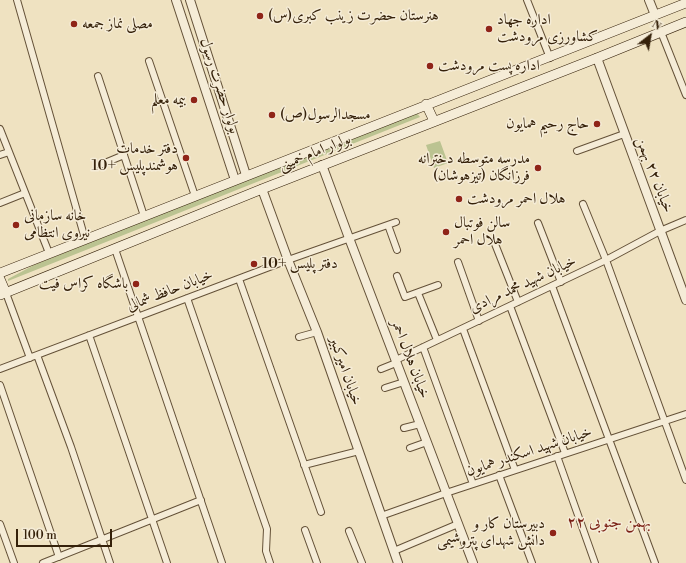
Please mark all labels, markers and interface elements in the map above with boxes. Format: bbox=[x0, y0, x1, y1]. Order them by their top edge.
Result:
place label: هنرستان حضرت زینب کبری(س) bbox=[268, 7, 439, 25]
marker: هنرستان حضرت زینب کبری(س) bbox=[255, 11, 265, 21]
place label: اداره جهاد کشاورزی مرودشت bbox=[497, 11, 598, 46]
place label: مصلی نماز جمعه bbox=[82, 15, 153, 33]
north arrow bbox=[630, 16, 670, 56]
text: N bbox=[649, 17, 664, 34]
marker: مصلی نماز جمعه bbox=[69, 19, 79, 29]
marker: اداره جهاد کشاورزی مرودشت bbox=[484, 24, 494, 34]
street label: بولوار حضرت رسول bbox=[195, 36, 243, 136]
place label: اداره پست مرودشت bbox=[438, 57, 540, 75]
marker: اداره پست مرودشت bbox=[425, 61, 435, 71]
place label: بیمه معلم bbox=[151, 91, 186, 109]
marker: بیمه معلم bbox=[189, 95, 199, 105]
place label: مسجدالرسول(ص) bbox=[280, 106, 370, 124]
marker: مسجدالرسول(ص) bbox=[267, 110, 277, 120]
place label: حاج رحیم همایون bbox=[506, 115, 589, 133]
marker: حاج رحیم همایون bbox=[592, 119, 602, 129]
street label: بولوار امام خمینی bbox=[276, 130, 354, 176]
street label: خیابان ۲۲ بهمن bbox=[631, 135, 677, 215]
place label: دفتر خدمات هوشمندپلیس +10 bbox=[92, 140, 178, 175]
place label: مدرسه متوسطه دخترانه فرزانگان (تیزهوشان) bbox=[418, 150, 530, 185]
marker: دفتر خدمات هوشمندپلیس +10 bbox=[181, 153, 191, 163]
marker: مدرسه متوسطه دخترانه فرزانگان (تیزهوشان) bbox=[533, 163, 543, 173]
place label: هلال احمر مرودشت bbox=[467, 190, 566, 208]
marker: هلال احمر مرودشت bbox=[454, 194, 464, 204]
place label: خانه سازمانی نیروی انتظامی bbox=[24, 207, 90, 242]
place label: سالن فوتبال هلال احمر bbox=[454, 214, 510, 249]
marker: خانه سازمانی نیروی انتظامی bbox=[11, 220, 21, 230]
marker: سالن فوتبال هلال احمر bbox=[441, 227, 451, 237]
street label: خیابان شهید محمد مرادی bbox=[467, 252, 579, 318]
place label: دفتر پلیس +10 bbox=[262, 255, 338, 273]
marker: دفتر پلیس +10 bbox=[249, 259, 259, 269]
street label: خیابان حافظ شمالی bbox=[124, 266, 216, 316]
place label: باشگاه کراس فیت bbox=[39, 275, 128, 293]
marker: باشگاه کراس فیت bbox=[131, 279, 141, 289]
street label: خیابان هلال احمر bbox=[387, 317, 433, 401]
street label: خیابان امیرکبیر bbox=[325, 334, 365, 408]
street label: خیابان شهید اسکندر همایون bbox=[464, 423, 594, 481]
district label: ۲۲ بهمن جنوبی bbox=[567, 513, 651, 533]
place label: دبیرستان کار و دانش شهدای پتروشیمی bbox=[437, 515, 545, 550]
scale bar bbox=[18, 521, 114, 547]
text: 100 m bbox=[23, 528, 57, 543]
marker: دبیرستان کار و دانش شهدای پتروشیمی bbox=[548, 528, 558, 538]

